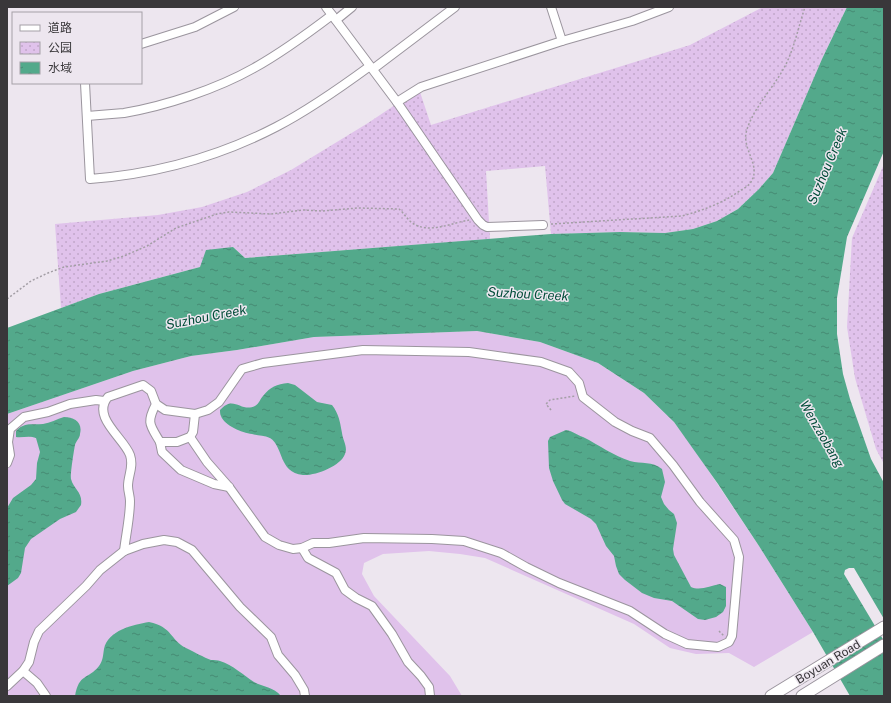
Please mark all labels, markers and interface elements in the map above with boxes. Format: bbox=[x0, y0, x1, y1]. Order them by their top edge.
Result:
legend bbox=[12, 12, 142, 84]
text: 道路 bbox=[48, 21, 72, 35]
text: 公园 bbox=[48, 41, 72, 55]
text: 水域 bbox=[48, 61, 72, 75]
water label: Suzhou Creek bbox=[804, 126, 850, 206]
water label: Suzhou Creek bbox=[487, 284, 569, 304]
water label: Suzhou Creek bbox=[165, 302, 247, 332]
water label: Wenzaobang bbox=[797, 398, 847, 470]
street label: Boyuan Road bbox=[793, 637, 863, 687]

